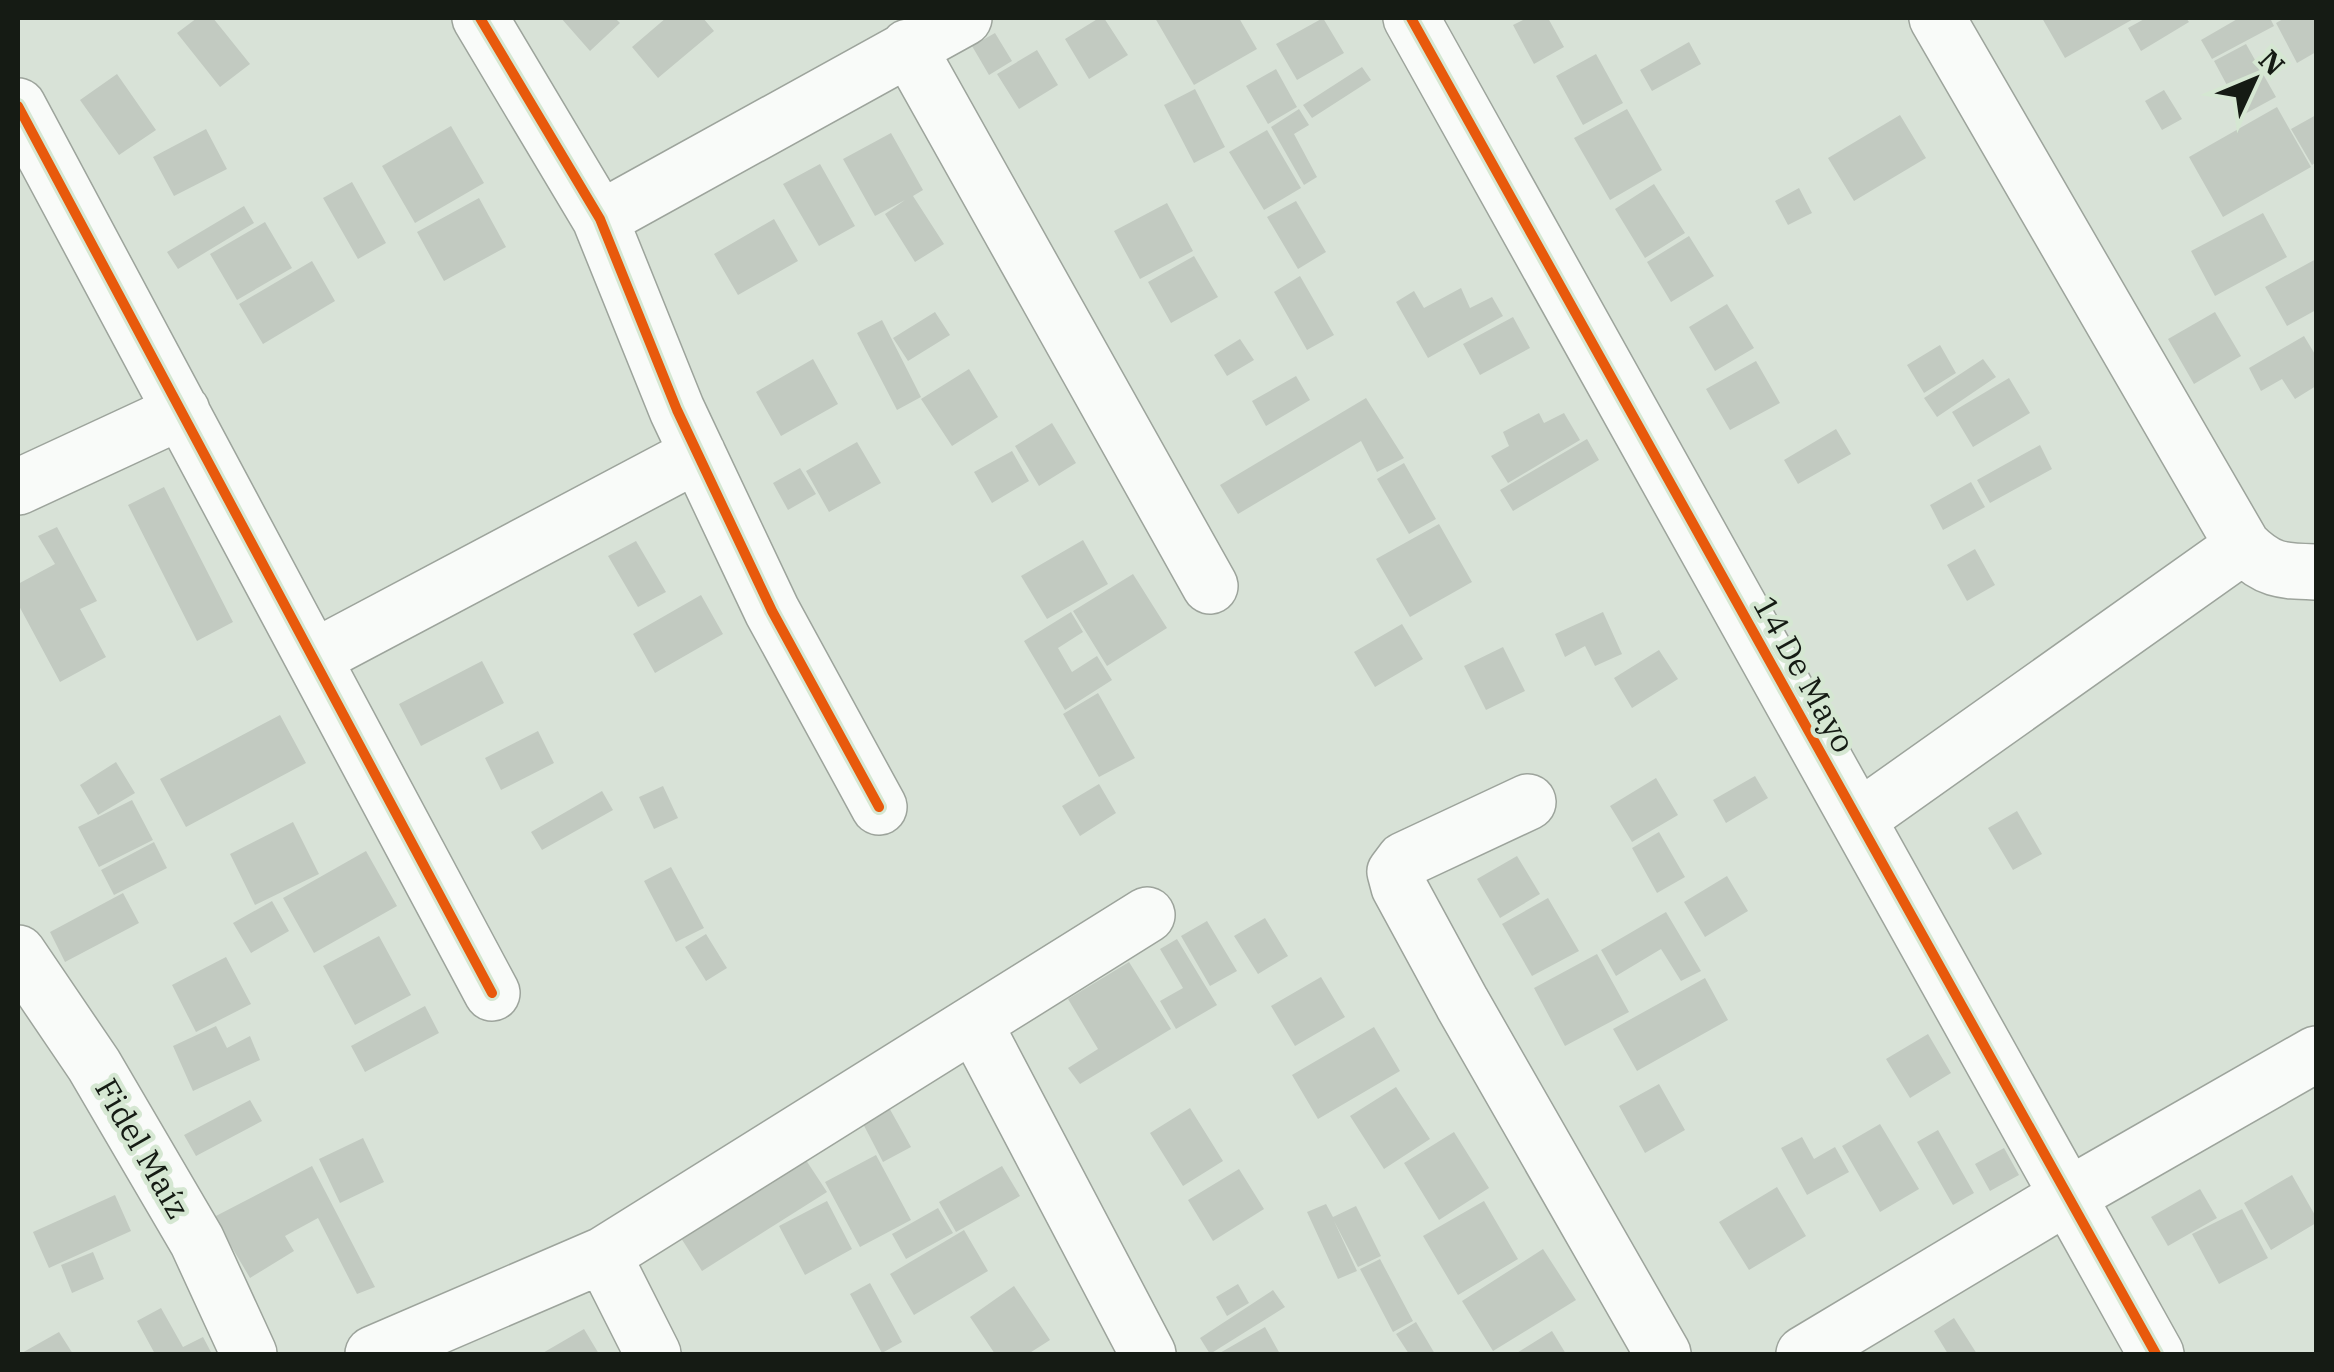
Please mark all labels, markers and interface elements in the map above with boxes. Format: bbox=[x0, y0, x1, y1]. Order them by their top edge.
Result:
north arrow bbox=[2204, 30, 2304, 130]
text: N bbox=[2251, 41, 2293, 83]
street label: 14 De Mayo bbox=[1745, 588, 1865, 760]
street label: Fidel Maíz bbox=[86, 1071, 200, 1225]

